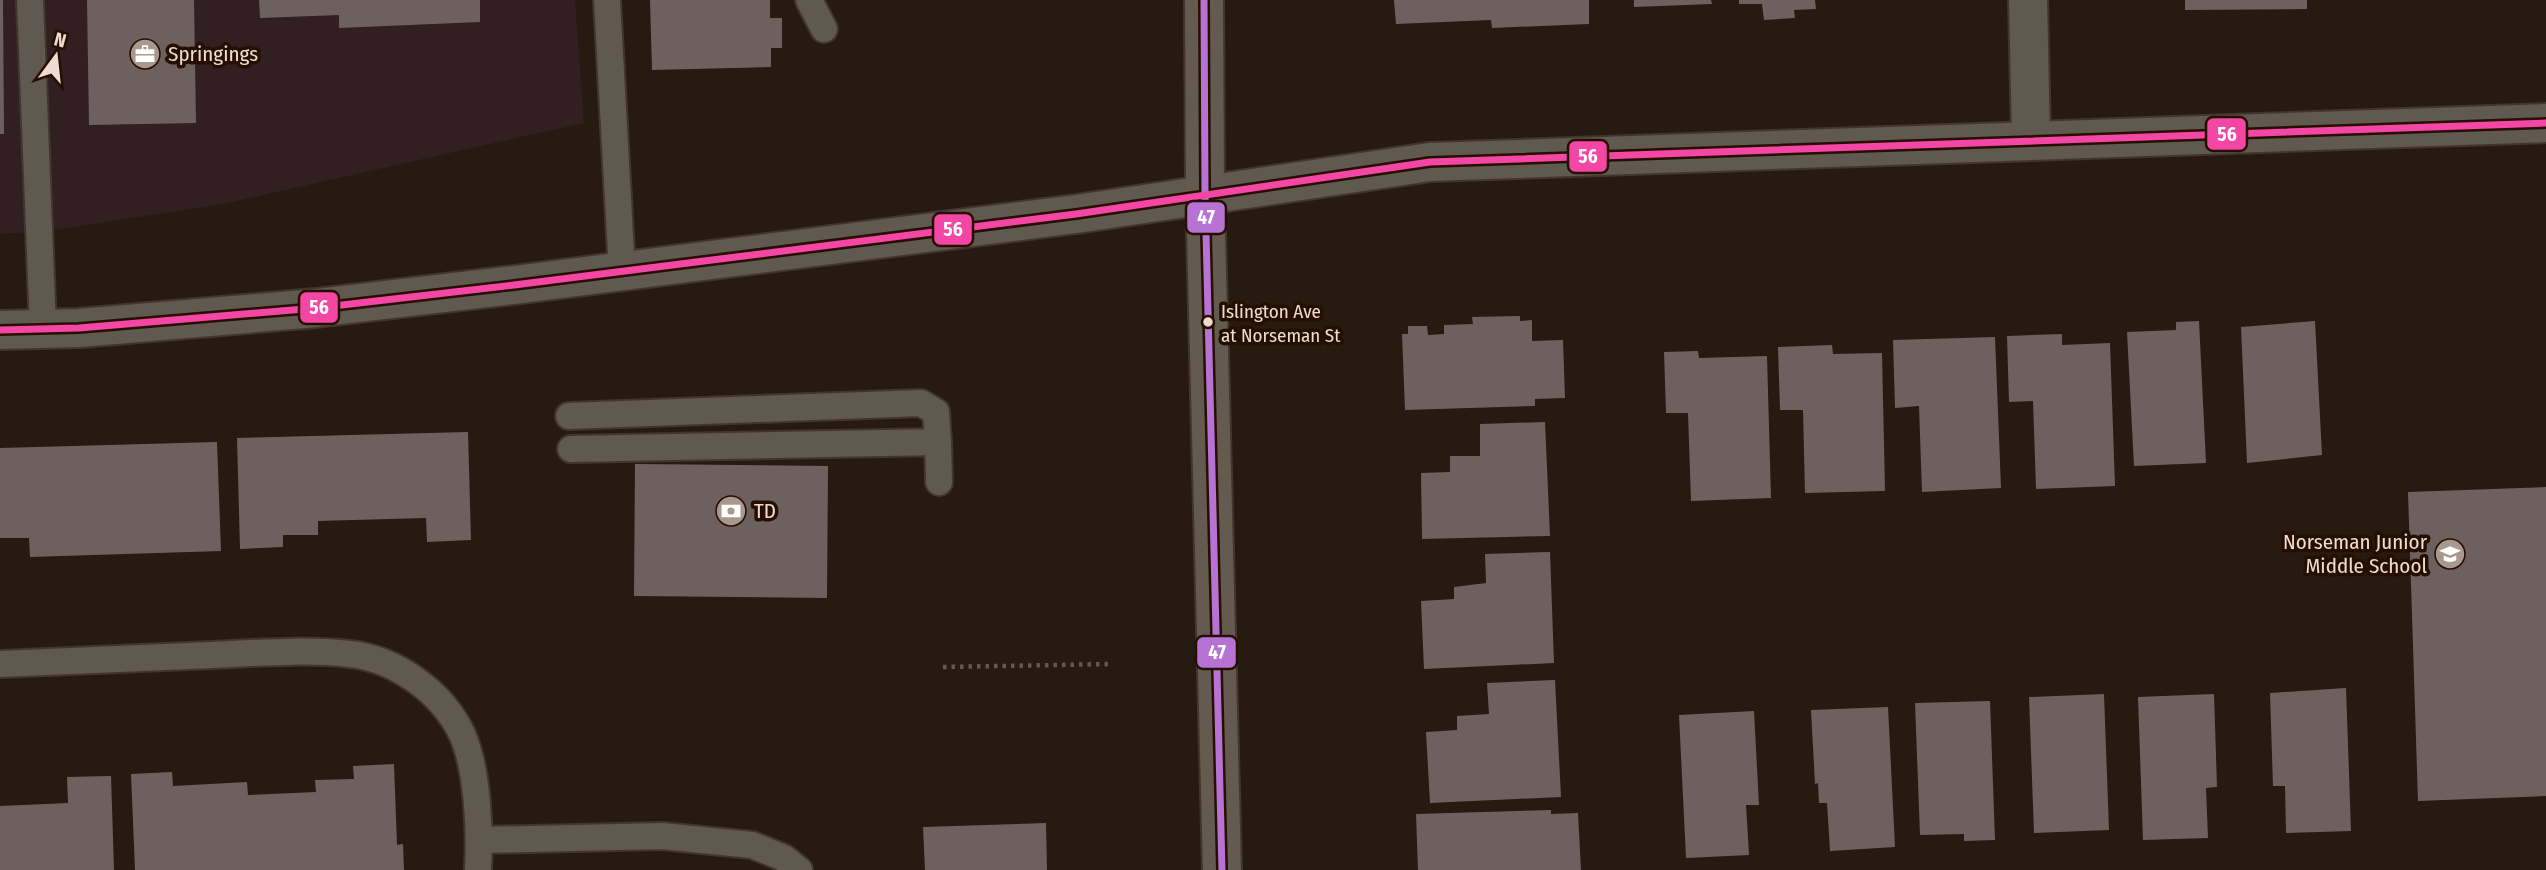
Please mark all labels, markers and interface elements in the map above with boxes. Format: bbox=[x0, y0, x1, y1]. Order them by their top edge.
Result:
north arrow bbox=[21, 21, 91, 91]
text: N bbox=[52, 27, 69, 53]
office icon: Springings bbox=[128, 37, 162, 71]
place label: Springings bbox=[168, 41, 258, 67]
line badge: 56 bbox=[2206, 117, 2247, 151]
text: 56 bbox=[2217, 123, 2237, 146]
line badge: 56 bbox=[1568, 140, 1608, 173]
text: 56 bbox=[1578, 145, 1598, 168]
line badge: 47 bbox=[1186, 201, 1226, 234]
text: 47 bbox=[1197, 206, 1215, 229]
line badge: 56 bbox=[933, 213, 973, 246]
text: 56 bbox=[943, 218, 963, 241]
line badge: 56 bbox=[299, 291, 339, 324]
text: 56 bbox=[309, 296, 329, 319]
place label: Islington Ave at Norseman St bbox=[1221, 300, 1341, 347]
marker: Islington Ave at Norseman St bbox=[1201, 315, 1215, 329]
bank icon: TD bbox=[714, 494, 748, 528]
place label: TD bbox=[754, 498, 776, 524]
place label: Norseman Junior Middle School bbox=[2283, 529, 2428, 579]
school or university icon: Norseman Junior Middle School bbox=[2433, 537, 2467, 571]
line badge: 47 bbox=[1196, 636, 1237, 669]
text: 47 bbox=[1208, 641, 1226, 664]

